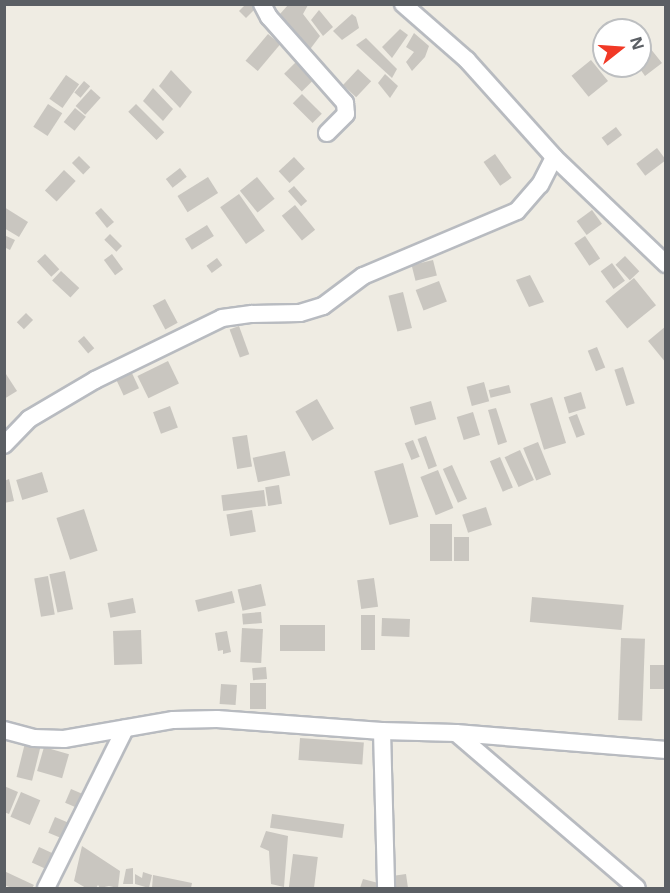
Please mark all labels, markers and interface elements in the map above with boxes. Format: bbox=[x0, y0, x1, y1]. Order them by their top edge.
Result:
north arrow bbox=[592, 18, 652, 78]
text: N bbox=[625, 34, 650, 53]

